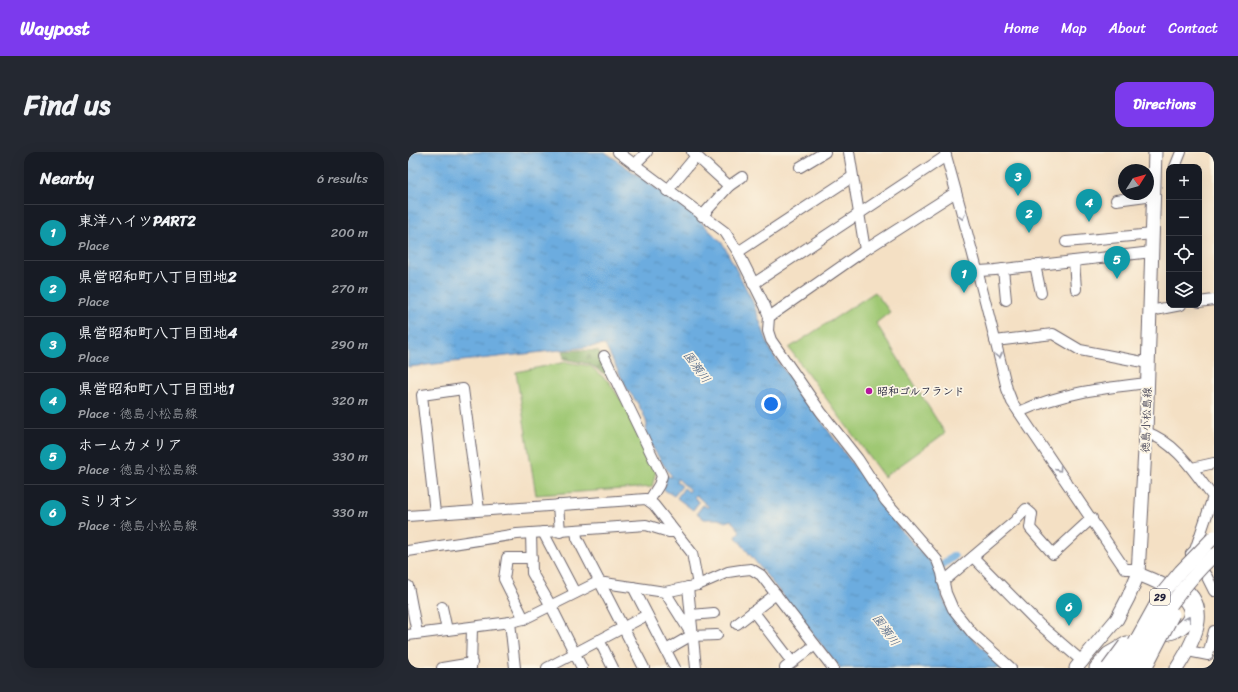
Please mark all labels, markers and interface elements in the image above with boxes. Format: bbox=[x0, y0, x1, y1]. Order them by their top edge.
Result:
text: Waypost bbox=[20, 12, 90, 45]
text: Home bbox=[1004, 16, 1039, 41]
text: Map bbox=[1061, 16, 1087, 41]
text: About bbox=[1109, 16, 1146, 41]
text: Contact bbox=[1168, 16, 1218, 41]
text: Find us bbox=[24, 80, 111, 129]
button: Directions bbox=[1115, 82, 1214, 127]
text: Nearby bbox=[40, 163, 94, 193]
pin: 3 bbox=[1005, 163, 1031, 196]
north arrow bbox=[1118, 164, 1154, 200]
map controls bbox=[1166, 164, 1202, 308]
button: + bbox=[1166, 164, 1202, 200]
text: 6 results bbox=[317, 167, 368, 190]
pin: 4 bbox=[1076, 189, 1102, 222]
pin: 2 bbox=[1016, 200, 1042, 233]
button: − bbox=[1166, 200, 1202, 236]
text: 東洋ハイツPART2 bbox=[78, 208, 196, 234]
one-way arrow bbox=[957, 214, 965, 220]
text: 1 bbox=[50, 221, 56, 244]
text: 200 m bbox=[331, 221, 368, 244]
text: Place bbox=[78, 234, 109, 257]
button: locate bbox=[1166, 236, 1202, 272]
pin: 5 bbox=[1104, 246, 1130, 279]
pin: 1 bbox=[951, 260, 977, 293]
text: 県営昭和町八丁目団地2 bbox=[78, 264, 237, 290]
button: layers bbox=[1166, 272, 1202, 308]
text: 2 bbox=[49, 277, 57, 300]
text: 270 m bbox=[331, 277, 368, 300]
text: Place bbox=[78, 290, 109, 313]
text: 県営昭和町八丁目団地4 bbox=[78, 320, 237, 346]
text: 3 bbox=[49, 333, 57, 356]
text: 290 m bbox=[331, 333, 368, 356]
text: Place bbox=[78, 346, 109, 369]
water label: 園瀬川 bbox=[678, 346, 716, 388]
one-way arrow bbox=[994, 353, 1002, 359]
text: 県営昭和町八丁目団地1 bbox=[78, 376, 234, 402]
place label: 昭和ゴルフランド bbox=[877, 382, 965, 401]
marker: 昭和ゴルフランド bbox=[864, 386, 874, 396]
street label: 徳島小松島線 bbox=[1136, 387, 1157, 453]
text: 4 bbox=[49, 389, 57, 412]
text: 320 m bbox=[332, 389, 368, 412]
your location bbox=[761, 394, 781, 414]
text: Place · 徳島小松島線 bbox=[78, 402, 198, 425]
text: ホームカメリア bbox=[78, 432, 182, 458]
text: 5 bbox=[49, 445, 57, 468]
text: 330 m bbox=[332, 445, 368, 468]
text: Place · 徳島小松島線 bbox=[78, 458, 198, 481]
one-way arrow bbox=[1054, 465, 1061, 472]
text: ミリオン bbox=[78, 488, 138, 514]
text: 6 bbox=[49, 501, 57, 524]
text: 330 m bbox=[332, 501, 368, 524]
text: Place · 徳島小松島線 bbox=[78, 514, 198, 537]
road number: 29 bbox=[1150, 589, 1170, 605]
pin: 6 bbox=[1056, 593, 1082, 626]
water label: 園瀬川 bbox=[867, 609, 905, 651]
one-way arrow bbox=[1183, 615, 1191, 623]

